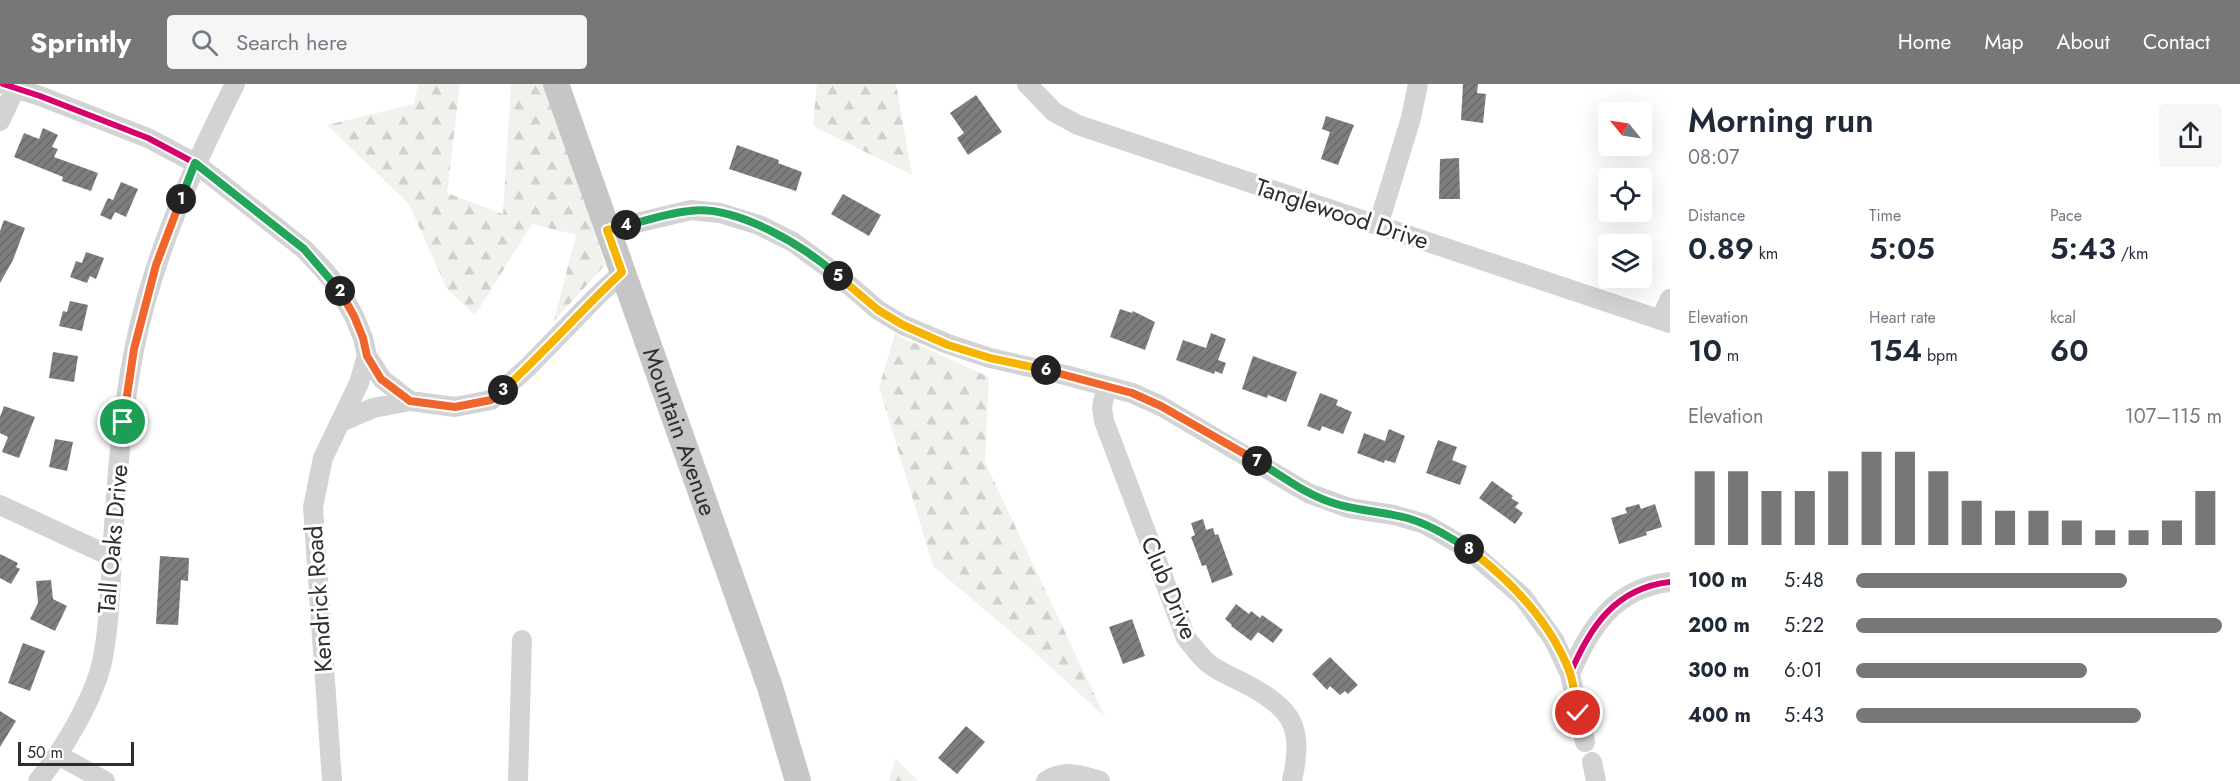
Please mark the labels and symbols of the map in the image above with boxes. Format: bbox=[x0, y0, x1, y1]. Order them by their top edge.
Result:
north arrow bbox=[1598, 102, 1652, 156]
street label: Tanglewood Drive bbox=[1251, 169, 1433, 258]
pin: 1 bbox=[166, 184, 196, 214]
pin: 4 bbox=[611, 210, 641, 240]
pin: 5 bbox=[823, 261, 853, 291]
pin: 2 bbox=[325, 276, 355, 306]
street label: Mountain Avenue bbox=[634, 343, 726, 520]
pin: 6 bbox=[1031, 355, 1061, 385]
pin: 3 bbox=[488, 375, 518, 405]
pin bbox=[97, 396, 148, 447]
pin: 7 bbox=[1242, 446, 1272, 476]
street label: Tall Oaks Drive bbox=[89, 463, 136, 615]
street label: Kendrick Road bbox=[296, 525, 341, 674]
street label: Club Drive bbox=[1132, 531, 1207, 645]
pin: 8 bbox=[1454, 534, 1484, 564]
pin bbox=[1552, 687, 1603, 738]
scale bar bbox=[18, 739, 134, 766]

